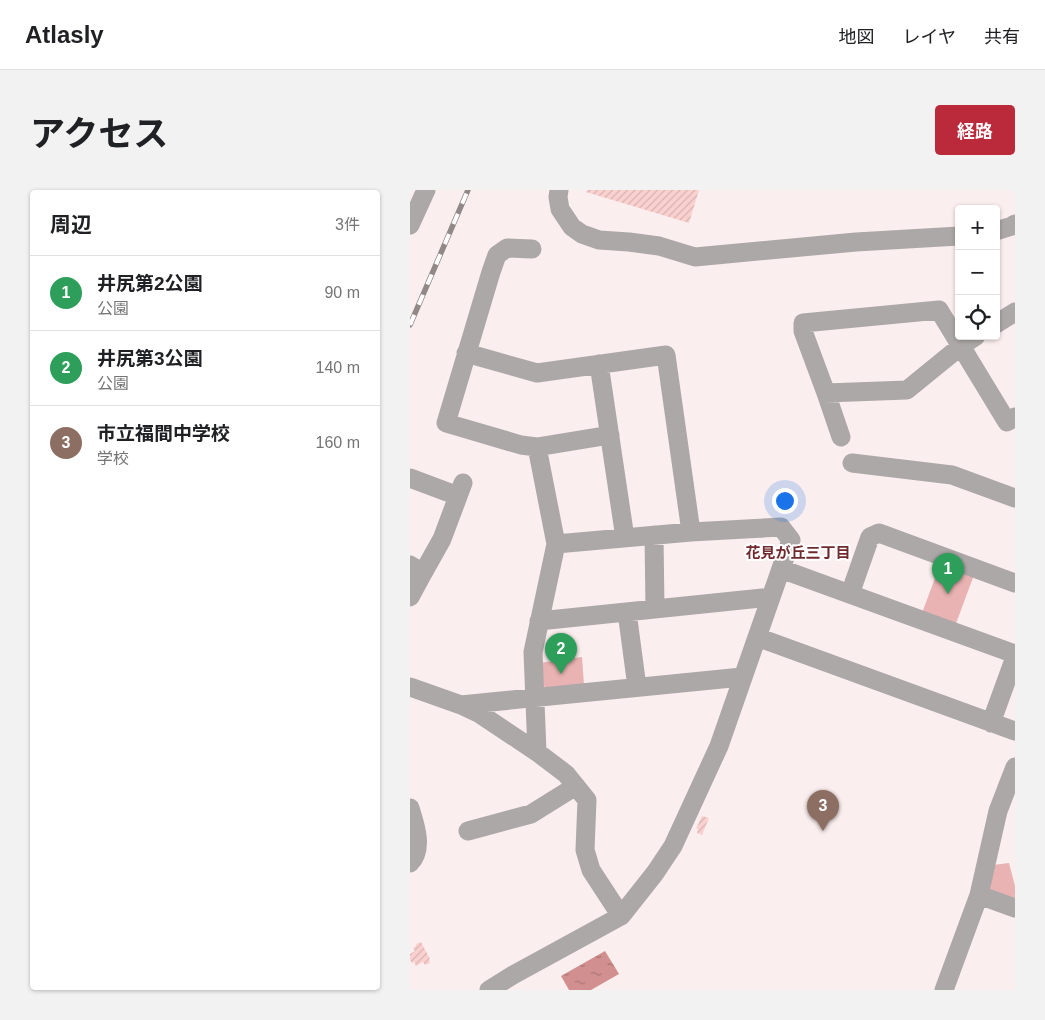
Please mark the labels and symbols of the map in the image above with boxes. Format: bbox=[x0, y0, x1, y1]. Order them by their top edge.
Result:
your location bbox=[772, 488, 798, 514]
district label: 花見が丘三丁目 bbox=[745, 544, 851, 561]
pin: 1 bbox=[932, 553, 964, 594]
pin: 2 bbox=[545, 633, 577, 674]
pin: 3 bbox=[807, 790, 839, 831]

